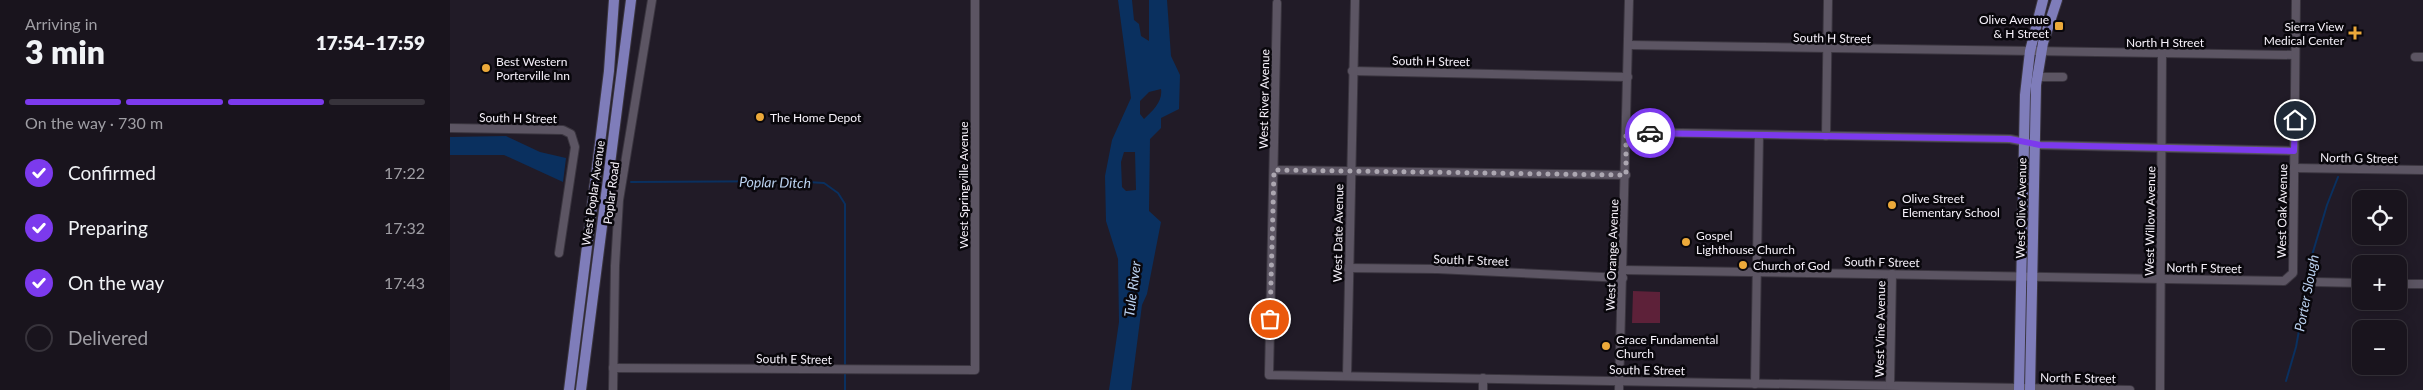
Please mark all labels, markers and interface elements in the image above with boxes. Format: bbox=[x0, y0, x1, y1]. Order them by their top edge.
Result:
place label: Olive Avenue & H Street bbox=[1979, 12, 2050, 41]
text: Arriving in bbox=[25, 14, 98, 33]
place label: Sierra View Medical Center bbox=[2264, 19, 2345, 48]
marker: Olive Avenue & H Street bbox=[2053, 20, 2065, 32]
marker: Sierra View Medical Center bbox=[2348, 26, 2362, 40]
street label: South H Street bbox=[1793, 30, 1872, 46]
text: 17:54–17:59 bbox=[316, 31, 425, 54]
text: 3 min bbox=[25, 32, 105, 71]
street label: North H Street bbox=[2126, 35, 2205, 50]
street label: West River Avenue bbox=[1256, 49, 1272, 149]
street label: South H Street bbox=[1392, 53, 1471, 69]
place label: Best Western Porterville Inn bbox=[496, 54, 570, 83]
marker: Best Western Porterville Inn bbox=[480, 62, 492, 74]
pin bbox=[2274, 99, 2316, 141]
icon: home bbox=[2281, 106, 2309, 134]
courier bbox=[1625, 108, 1675, 158]
street label: South H Street bbox=[479, 110, 558, 126]
place label: The Home Depot bbox=[770, 110, 862, 125]
marker: The Home Depot bbox=[754, 111, 766, 123]
text: On the way · 730 m bbox=[25, 113, 163, 132]
icon: car bbox=[1636, 119, 1664, 147]
street label: West Springville Avenue bbox=[956, 121, 971, 249]
street label: West Poplar Avenue bbox=[578, 139, 608, 247]
street label: North G Street bbox=[2320, 150, 2399, 166]
street label: West Olive Avenue bbox=[2013, 158, 2029, 258]
icon: check bbox=[25, 159, 53, 187]
text: Confirmed bbox=[68, 161, 156, 184]
street label: Poplar Road bbox=[600, 161, 622, 225]
text: 17:22 bbox=[384, 163, 425, 182]
street label: West Oak Avenue bbox=[2274, 164, 2290, 258]
street label: West Willow Avenue bbox=[2142, 166, 2158, 276]
water label: Poplar Ditch bbox=[739, 173, 811, 191]
street label: West Date Avenue bbox=[1330, 184, 1346, 282]
map controls bbox=[2352, 190, 2407, 375]
button: locate bbox=[2352, 190, 2407, 245]
place label: Olive Street Elementary School bbox=[1902, 191, 2000, 220]
street label: West Orange Avenue bbox=[1603, 199, 1621, 311]
marker: Olive Street Elementary School bbox=[1886, 199, 1898, 211]
icon: check bbox=[25, 214, 53, 242]
text: Preparing bbox=[68, 216, 148, 239]
text: 17:32 bbox=[384, 218, 425, 237]
place label: Gospel Lighthouse Church bbox=[1696, 228, 1795, 257]
marker: Gospel Lighthouse Church bbox=[1680, 236, 1692, 248]
street label: South F Street bbox=[1433, 251, 1510, 269]
water label: Porter Slough bbox=[2290, 253, 2322, 333]
street label: South F Street bbox=[1844, 254, 1920, 270]
button: + bbox=[2352, 255, 2407, 310]
place label: Church of God bbox=[1753, 258, 1830, 273]
marker: Church of God bbox=[1737, 259, 1749, 271]
water label: Tule River bbox=[1120, 260, 1144, 318]
street label: North F Street bbox=[2166, 260, 2243, 276]
icon: check bbox=[25, 269, 53, 297]
text: On the way bbox=[68, 271, 164, 294]
text: 17:43 bbox=[384, 273, 425, 292]
street label: West Vine Avenue bbox=[1872, 281, 1888, 377]
pin bbox=[1249, 298, 1291, 340]
icon: bag bbox=[1256, 305, 1284, 333]
button: − bbox=[2352, 320, 2407, 375]
text: Delivered bbox=[68, 326, 148, 349]
place label: Grace Fundamental Church bbox=[1616, 332, 1718, 361]
marker: Grace Fundamental Church bbox=[1600, 340, 1612, 352]
street label: South E Street bbox=[756, 351, 833, 367]
street label: South E Street bbox=[1609, 362, 1686, 378]
street label: North E Street bbox=[2040, 370, 2117, 386]

